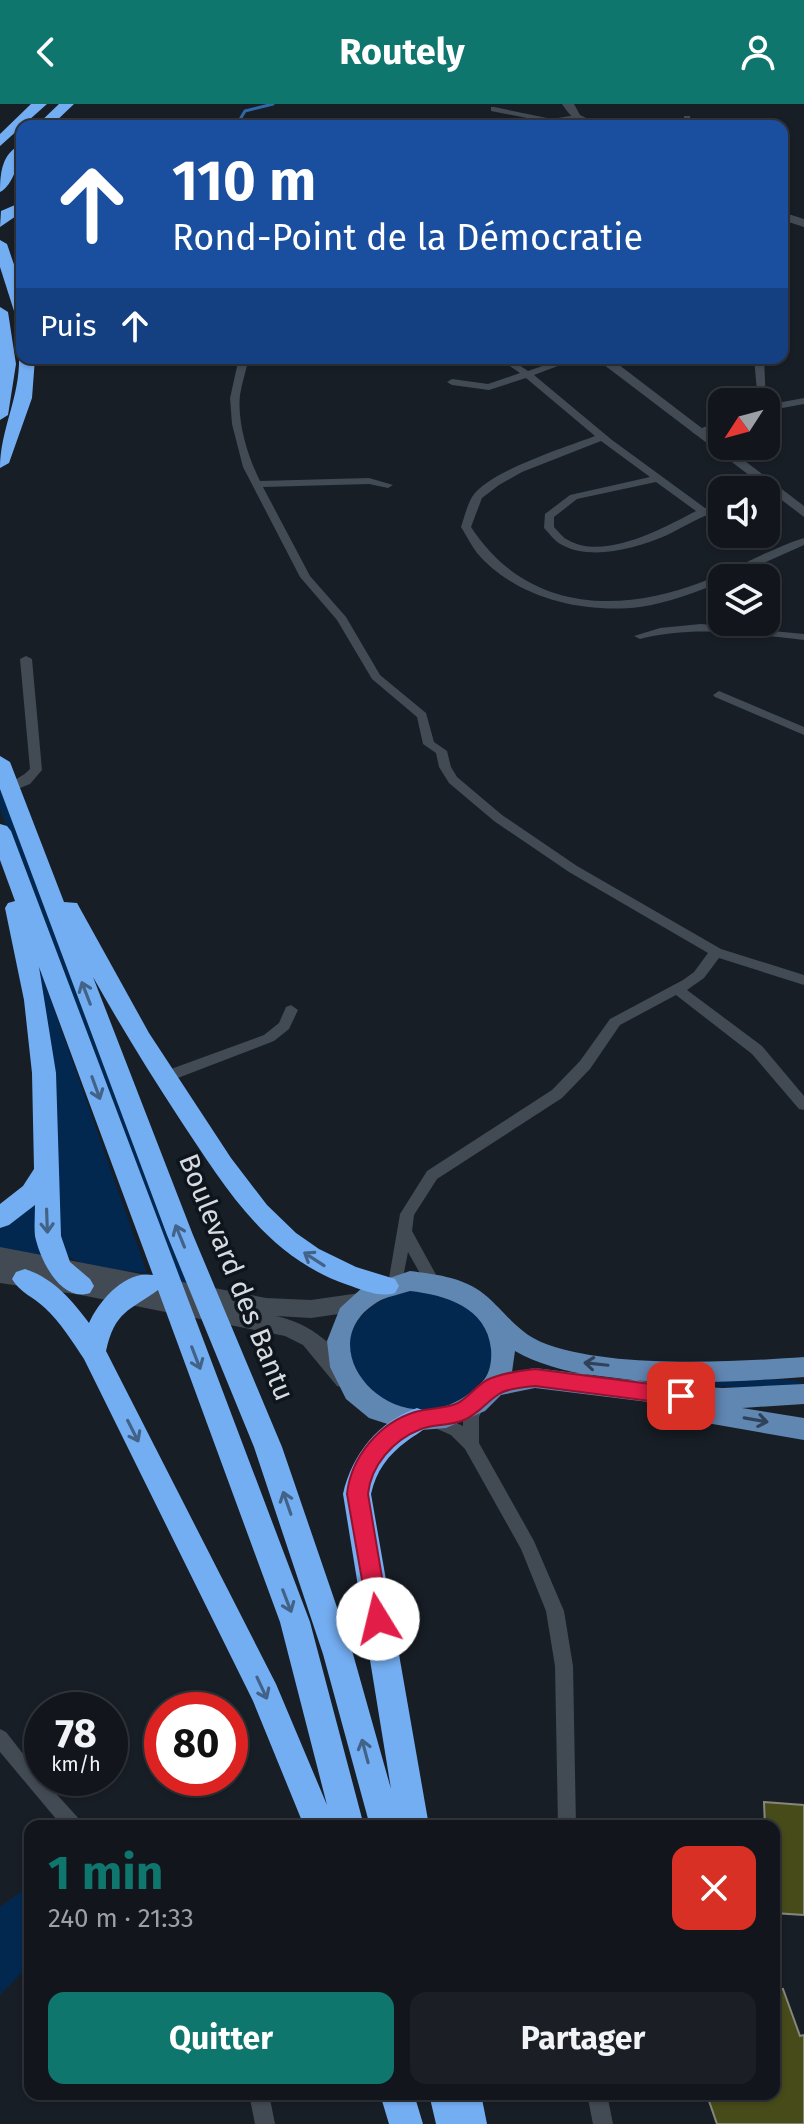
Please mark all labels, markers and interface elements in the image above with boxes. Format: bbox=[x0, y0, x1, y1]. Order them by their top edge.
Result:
icon: back bbox=[24, 30, 68, 74]
text: Routely bbox=[339, 30, 465, 74]
icon: person bbox=[736, 30, 780, 74]
text: 110 m bbox=[172, 148, 316, 215]
icon: ahead bbox=[40, 152, 144, 256]
text: Rond-Point de la Démocratie bbox=[172, 216, 643, 260]
icon: ahead bbox=[113, 304, 157, 348]
text: Puis bbox=[40, 308, 97, 344]
north arrow bbox=[708, 388, 780, 460]
map controls bbox=[708, 388, 780, 636]
button: sound bbox=[708, 476, 780, 548]
button: layers bbox=[708, 564, 780, 636]
one-way arrow bbox=[78, 981, 92, 1006]
one-way arrow bbox=[90, 1075, 104, 1099]
street label: Boulevard des Bantu bbox=[172, 1149, 301, 1405]
one-way arrow bbox=[40, 1207, 55, 1234]
one-way arrow bbox=[172, 1224, 186, 1249]
one-way arrow bbox=[303, 1250, 326, 1266]
one-way arrow bbox=[190, 1345, 204, 1369]
one-way arrow bbox=[583, 1356, 610, 1371]
pin bbox=[647, 1362, 715, 1430]
icon: arrive bbox=[659, 1374, 703, 1418]
one-way arrow bbox=[742, 1414, 768, 1429]
one-way arrow bbox=[126, 1418, 142, 1442]
one-way arrow bbox=[278, 1491, 293, 1516]
position arrow bbox=[336, 1577, 420, 1661]
one-way arrow bbox=[281, 1588, 295, 1613]
one-way arrow bbox=[255, 1676, 270, 1700]
speed limit sign: 80 bbox=[144, 1692, 248, 1796]
text: 78 bbox=[55, 1710, 97, 1758]
one-way arrow bbox=[357, 1738, 372, 1764]
text: km/h bbox=[51, 1752, 101, 1776]
text: 1 min bbox=[48, 1844, 163, 1902]
button: close bbox=[672, 1846, 756, 1930]
text: 240 m · 21:33 bbox=[48, 1903, 194, 1934]
button: Quitter bbox=[48, 1992, 394, 2084]
button: Partager bbox=[410, 1992, 756, 2084]

